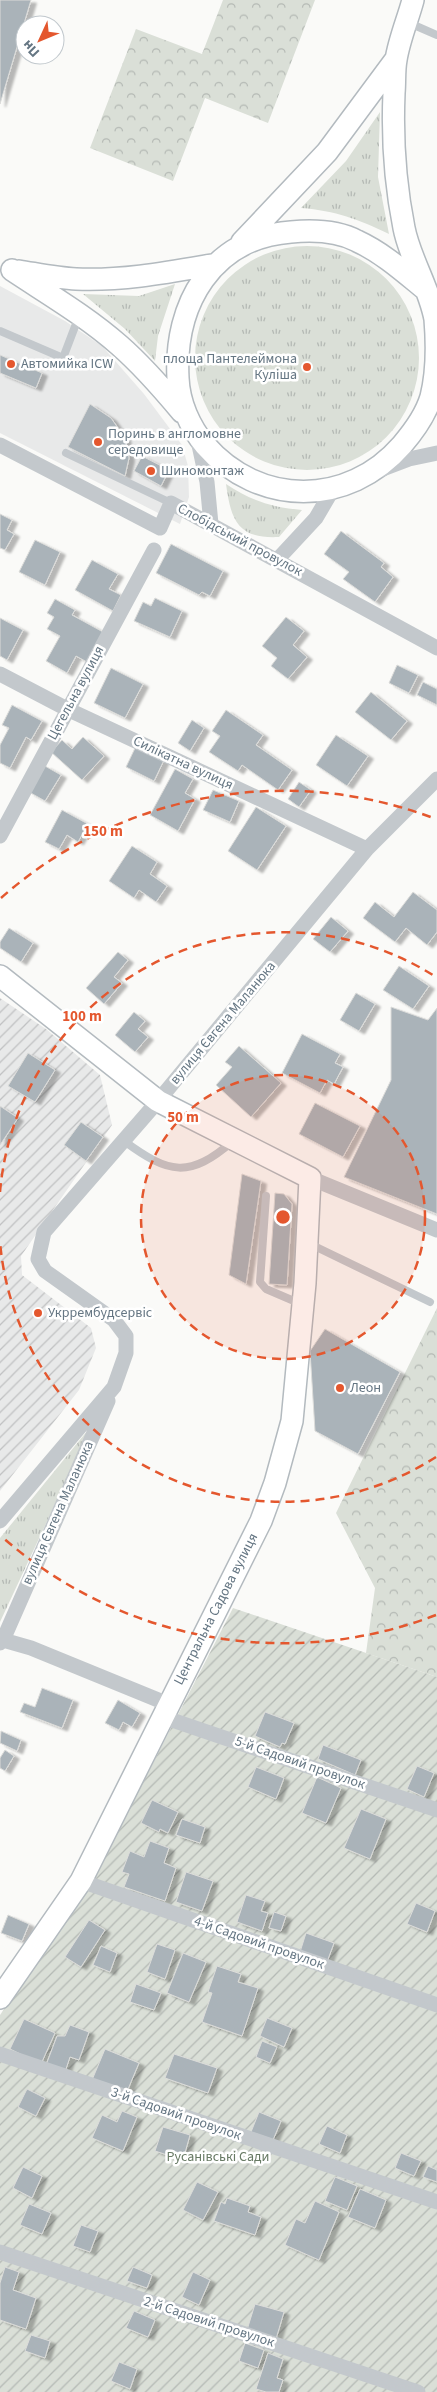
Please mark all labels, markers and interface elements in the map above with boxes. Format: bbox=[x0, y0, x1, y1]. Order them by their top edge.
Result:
north arrow bbox=[15, 15, 65, 65]
text: Пн bbox=[18, 35, 45, 62]
place label: площа Пантелеймона Куліша bbox=[163, 349, 297, 385]
place label: Автомийка ICW bbox=[21, 354, 113, 374]
marker: Автомийка ICW bbox=[5, 358, 17, 370]
marker: площа Пантелеймона Куліша bbox=[301, 361, 313, 373]
place label: Поринь в англомовне середовище bbox=[108, 424, 241, 460]
marker: Поринь в англомовне середовище bbox=[92, 436, 104, 448]
place label: Шиномонтаж bbox=[161, 461, 244, 481]
marker: Шиномонтаж bbox=[145, 465, 157, 477]
street label: Слобідський провулок bbox=[174, 499, 306, 581]
street label: Цегельна вулиця bbox=[43, 642, 109, 744]
street label: Силікатна вулиця bbox=[130, 731, 236, 795]
text: 150 m bbox=[83, 821, 123, 842]
street label: вулиця Євгена Маланюка bbox=[165, 957, 281, 1089]
text: 100 m bbox=[62, 1006, 102, 1027]
text: 50 m bbox=[167, 1107, 199, 1128]
centre of rings bbox=[274, 1208, 292, 1226]
place label: Укррембудсервіс bbox=[48, 1303, 153, 1323]
marker: Укррембудсервіс bbox=[32, 1307, 44, 1319]
place label: Леон bbox=[350, 1378, 381, 1398]
marker: Леон bbox=[334, 1382, 346, 1394]
street label: вулиця Євгена Маланюка bbox=[17, 1438, 99, 1588]
street label: Центральна Садова вулиця bbox=[169, 1530, 263, 1688]
street label: 5-й Садовий провулок bbox=[232, 1731, 368, 1795]
street label: 4-й Садовий провулок bbox=[191, 1911, 327, 1975]
street label: 3-й Садовий провулок bbox=[108, 2082, 244, 2146]
park label: Русанівські Сади bbox=[167, 2147, 270, 2167]
street label: 2-й Садовий провулок bbox=[141, 2291, 277, 2353]

